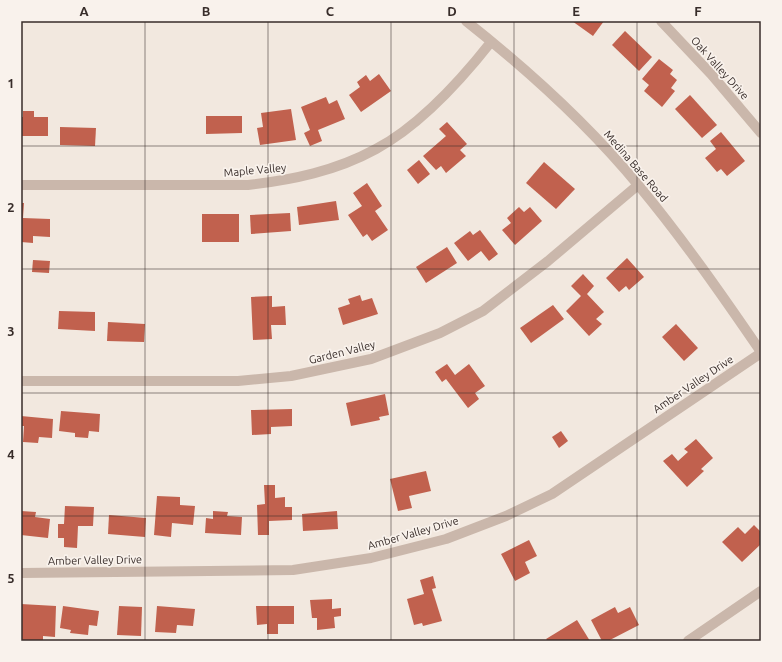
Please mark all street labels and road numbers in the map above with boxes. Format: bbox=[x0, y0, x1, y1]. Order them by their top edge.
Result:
street label: Oak Valley Drive bbox=[689, 34, 751, 102]
street label: Medina Base Road bbox=[602, 128, 670, 204]
street label: Maple Valley bbox=[223, 161, 287, 179]
street label: Garden Valley bbox=[308, 338, 377, 366]
street label: Amber Valley Drive bbox=[651, 353, 735, 415]
street label: Amber Valley Drive bbox=[366, 514, 460, 552]
street label: Amber Valley Drive bbox=[48, 553, 142, 567]

